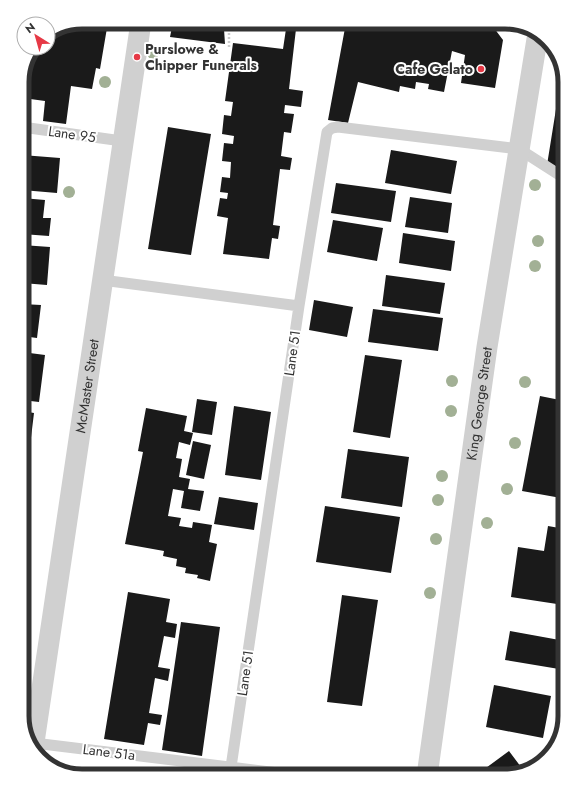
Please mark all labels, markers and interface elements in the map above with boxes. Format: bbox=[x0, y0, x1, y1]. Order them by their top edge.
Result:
north arrow bbox=[16, 16, 56, 56]
text: N bbox=[22, 19, 38, 37]
place label: Purslowe & Chipper Funerals bbox=[145, 39, 258, 75]
marker: Purslowe & Chipper Funerals bbox=[132, 52, 142, 62]
place label: Cafe Gelato bbox=[395, 59, 473, 79]
marker: Cafe Gelato bbox=[476, 64, 486, 74]
street label: Lane 95 bbox=[47, 121, 97, 147]
street label: Lane 51 bbox=[279, 329, 305, 377]
street label: McMaster Street bbox=[70, 337, 104, 434]
street label: King George Street bbox=[461, 345, 497, 462]
street label: Lane 51 bbox=[232, 649, 258, 697]
street label: Lane 51a bbox=[82, 739, 136, 765]

